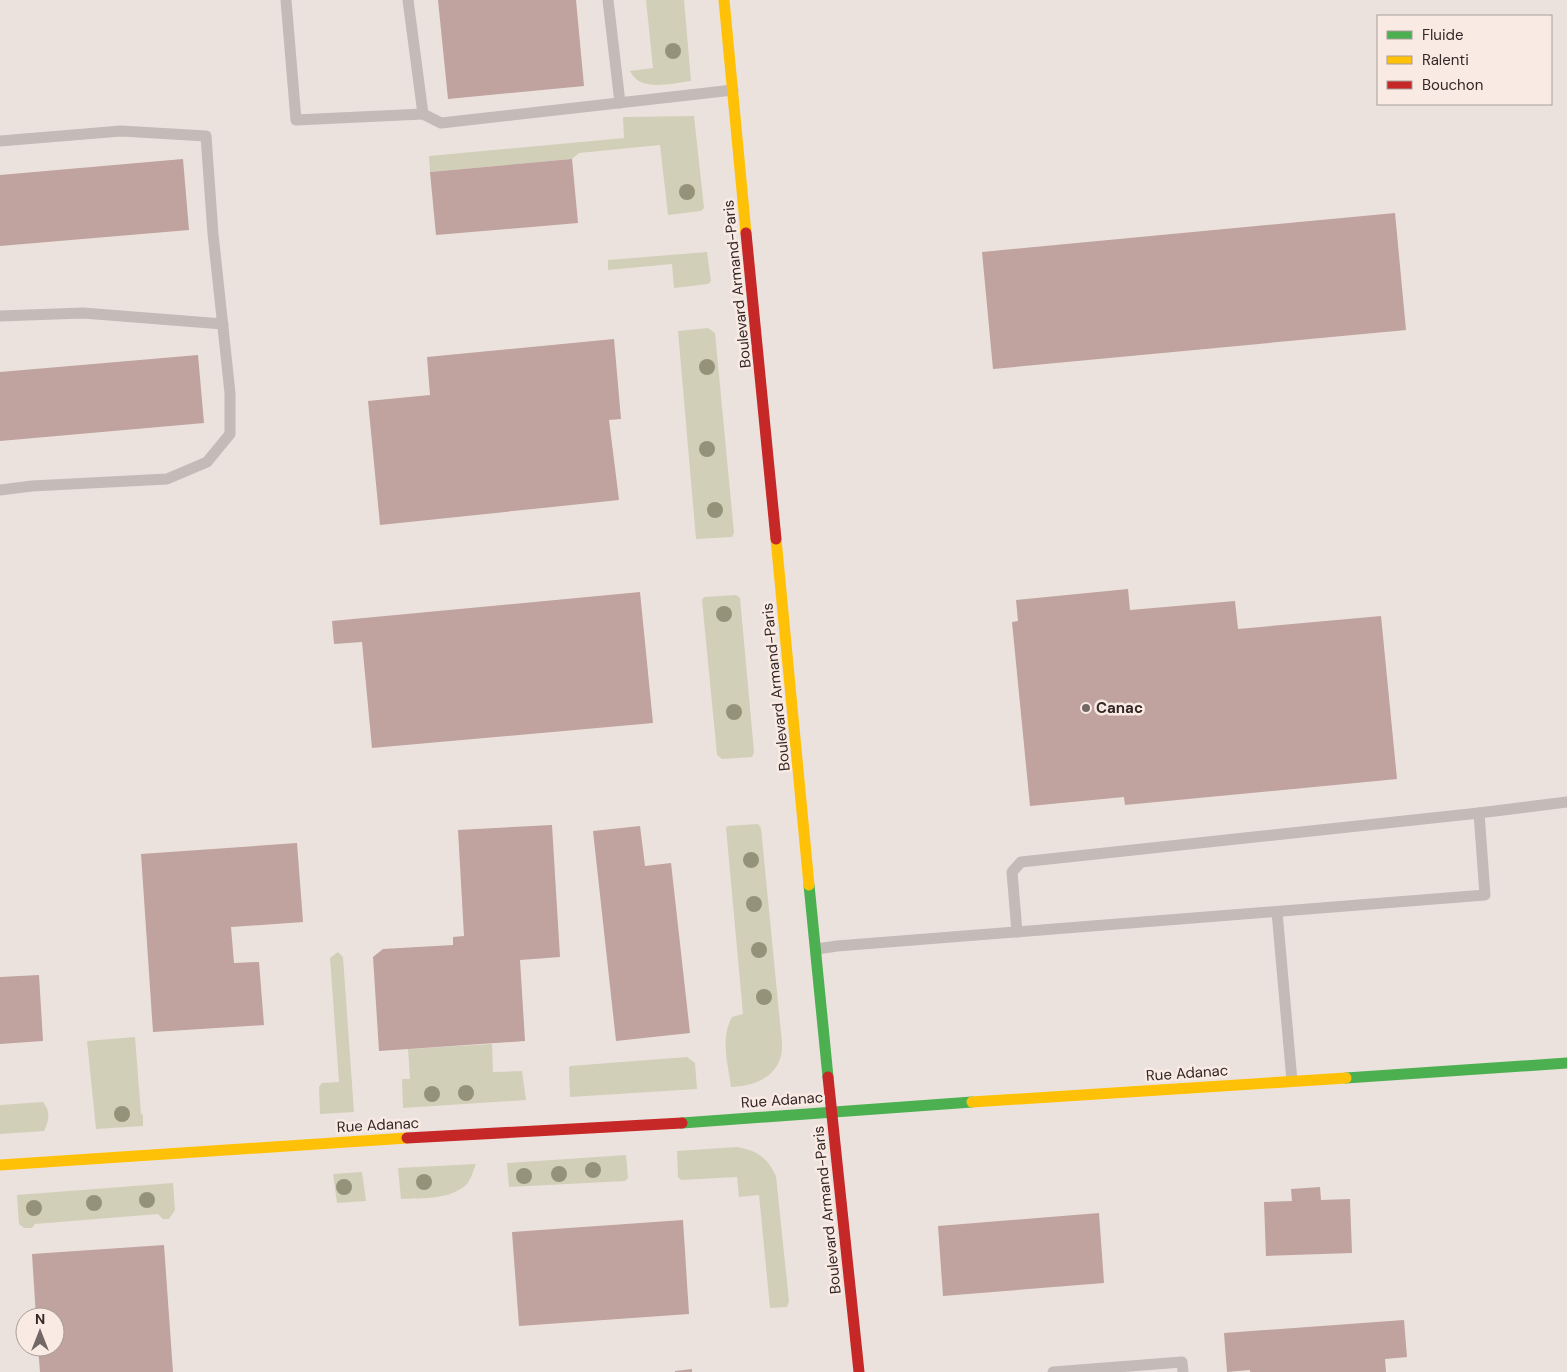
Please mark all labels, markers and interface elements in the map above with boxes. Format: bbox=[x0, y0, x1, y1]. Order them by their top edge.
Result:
legend bbox=[1377, 15, 1552, 105]
text: Fluide bbox=[1422, 25, 1464, 45]
text: Ralenti bbox=[1422, 50, 1469, 70]
text: Bouchon bbox=[1422, 75, 1483, 95]
street label: Boulevard Armand-Paris bbox=[718, 199, 756, 369]
street label: Boulevard Armand-Paris bbox=[757, 602, 795, 772]
place label: Canac bbox=[1096, 698, 1143, 718]
marker: Canac bbox=[1080, 702, 1092, 714]
street label: Rue Adanac bbox=[1145, 1060, 1229, 1086]
street label: Rue Adanac bbox=[740, 1087, 824, 1113]
street label: Rue Adanac bbox=[336, 1113, 420, 1137]
street label: Boulevard Armand-Paris bbox=[808, 1125, 846, 1295]
north arrow bbox=[15, 1307, 65, 1357]
text: N bbox=[35, 1310, 45, 1328]

